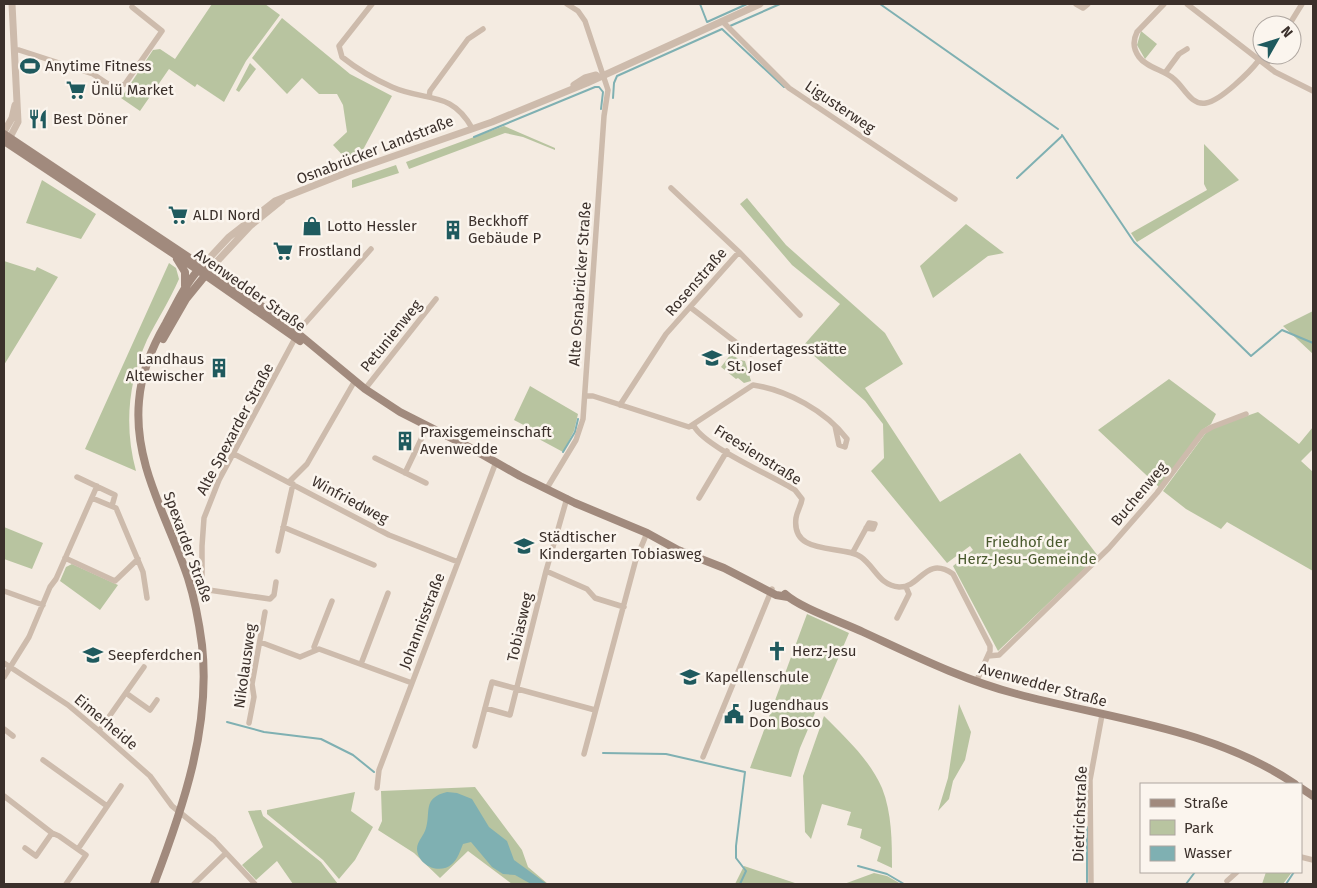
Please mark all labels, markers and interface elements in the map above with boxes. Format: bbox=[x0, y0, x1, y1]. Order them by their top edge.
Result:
north arrow bbox=[1252, 15, 1302, 65]
text: N bbox=[1277, 23, 1296, 41]
sports icon: Anytime Fitness bbox=[19, 55, 41, 77]
place label: Anytime Fitness bbox=[45, 57, 152, 75]
street label: Ligusterweg bbox=[801, 77, 879, 137]
supermarket icon: Ünlü Market bbox=[65, 79, 87, 101]
place label: Ünlü Market bbox=[91, 81, 174, 99]
restaurant icon: Best Döner bbox=[27, 108, 49, 130]
place label: Best Döner bbox=[53, 110, 128, 128]
street label: Osnabrücker Landstraße bbox=[294, 112, 456, 188]
street label: Alte Osnabrücker Straße bbox=[565, 201, 595, 367]
supermarket icon: ALDI Nord bbox=[167, 204, 189, 226]
place label: ALDI Nord bbox=[193, 206, 260, 224]
place label: Beckhoff Gebäude P bbox=[468, 212, 541, 247]
shop icon: Lotto Hessler bbox=[301, 215, 323, 237]
place label: Lotto Hessler bbox=[327, 217, 417, 235]
building icon: Beckhoff Gebäude P bbox=[442, 219, 464, 241]
supermarket icon: Frostland bbox=[272, 240, 294, 262]
place label: Frostland bbox=[298, 242, 361, 260]
street label: Rosenstraße bbox=[661, 244, 731, 320]
street label: Avenwedder Straße bbox=[191, 245, 309, 335]
street label: Petunienweg bbox=[357, 296, 426, 376]
place label: Kindertagesstätte St. Josef bbox=[727, 340, 847, 375]
school or university icon: Kindertagesstätte St. Josef bbox=[701, 347, 723, 369]
place label: Landhaus Altewischer bbox=[126, 350, 204, 385]
building icon: Landhaus Altewischer bbox=[208, 357, 230, 379]
street label: Alte Spexarder Straße bbox=[193, 360, 277, 498]
street label: Freesienstraße bbox=[711, 421, 805, 489]
place label: Praxisgemeinschaft Avenwedde bbox=[420, 423, 552, 458]
building icon: Praxisgemeinschaft Avenwedde bbox=[394, 430, 416, 452]
street label: Buchenweg bbox=[1107, 458, 1171, 529]
street label: Winfriedweg bbox=[309, 472, 392, 528]
street label: Spexarder Straße bbox=[160, 489, 216, 605]
place label: Städtischer Kindergarten Tobiasweg bbox=[539, 528, 702, 563]
park label: Friedhof der Herz-Jesu-Gemeinde bbox=[957, 533, 1097, 568]
school or university icon: Städtischer Kindergarten Tobiasweg bbox=[513, 535, 535, 557]
street label: Johannisstraße bbox=[395, 570, 449, 672]
street label: Tobiasweg bbox=[503, 590, 537, 663]
street label: Nikolausweg bbox=[230, 622, 260, 710]
church icon: Herz-Jesu bbox=[766, 640, 788, 662]
place label: Herz-Jesu bbox=[792, 642, 856, 660]
school or university icon: Seepferdchen bbox=[82, 644, 104, 666]
place label: Seepferdchen bbox=[108, 646, 202, 664]
street label: Avenwedder Straße bbox=[977, 659, 1109, 711]
school or university icon: Kapellenschule bbox=[679, 666, 701, 688]
place label: Kapellenschule bbox=[705, 668, 809, 686]
street label: Eimerheide bbox=[71, 690, 141, 754]
place label: Jugendhaus Don Bosco bbox=[749, 696, 829, 731]
public building icon: Jugendhaus Don Bosco bbox=[723, 703, 745, 725]
street label: Dietrichstraße bbox=[1069, 766, 1091, 862]
legend bbox=[1140, 783, 1302, 873]
text: Straße bbox=[1184, 794, 1228, 812]
text: Park bbox=[1184, 819, 1214, 837]
text: Wasser bbox=[1184, 844, 1232, 862]

